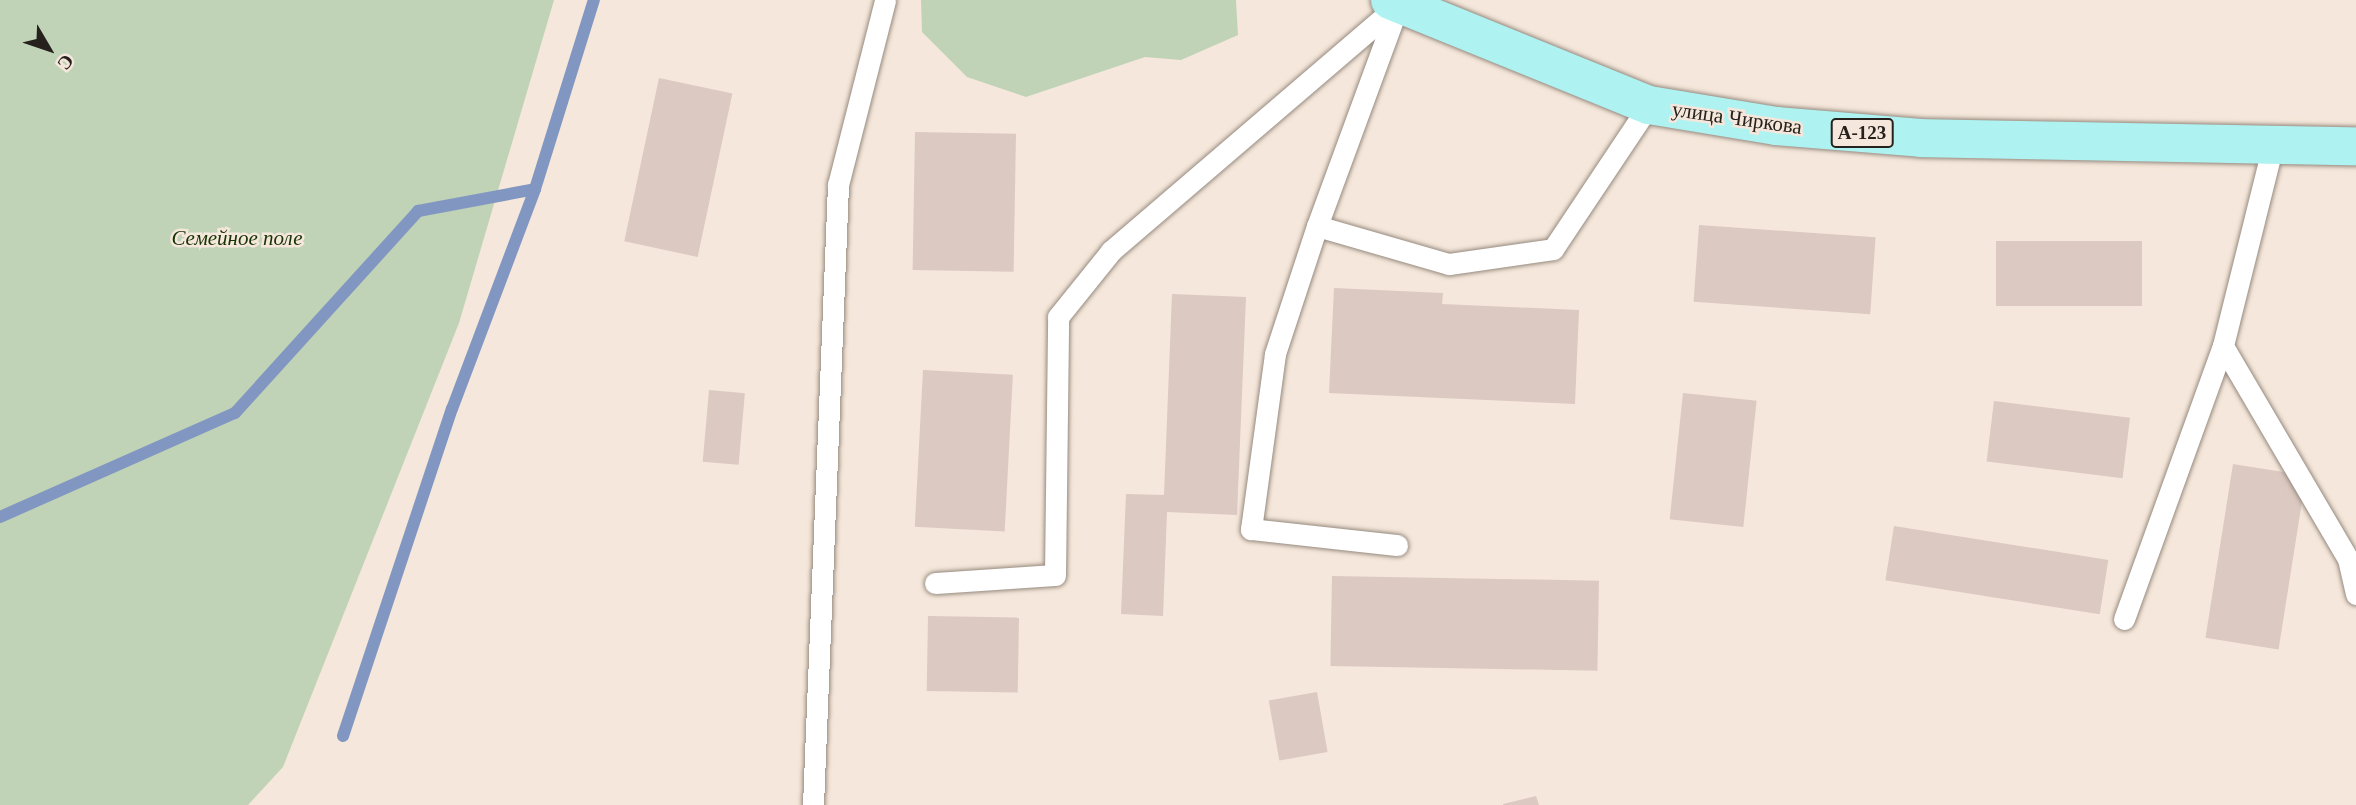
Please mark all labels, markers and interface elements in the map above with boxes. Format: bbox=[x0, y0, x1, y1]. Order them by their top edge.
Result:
north arrow bbox=[14, 14, 84, 84]
text: С bbox=[53, 51, 78, 74]
street label: улица Чиркова bbox=[1670, 96, 1804, 140]
road number: А-123 bbox=[1830, 118, 1894, 148]
park label: Семейное поле bbox=[171, 225, 303, 251]

